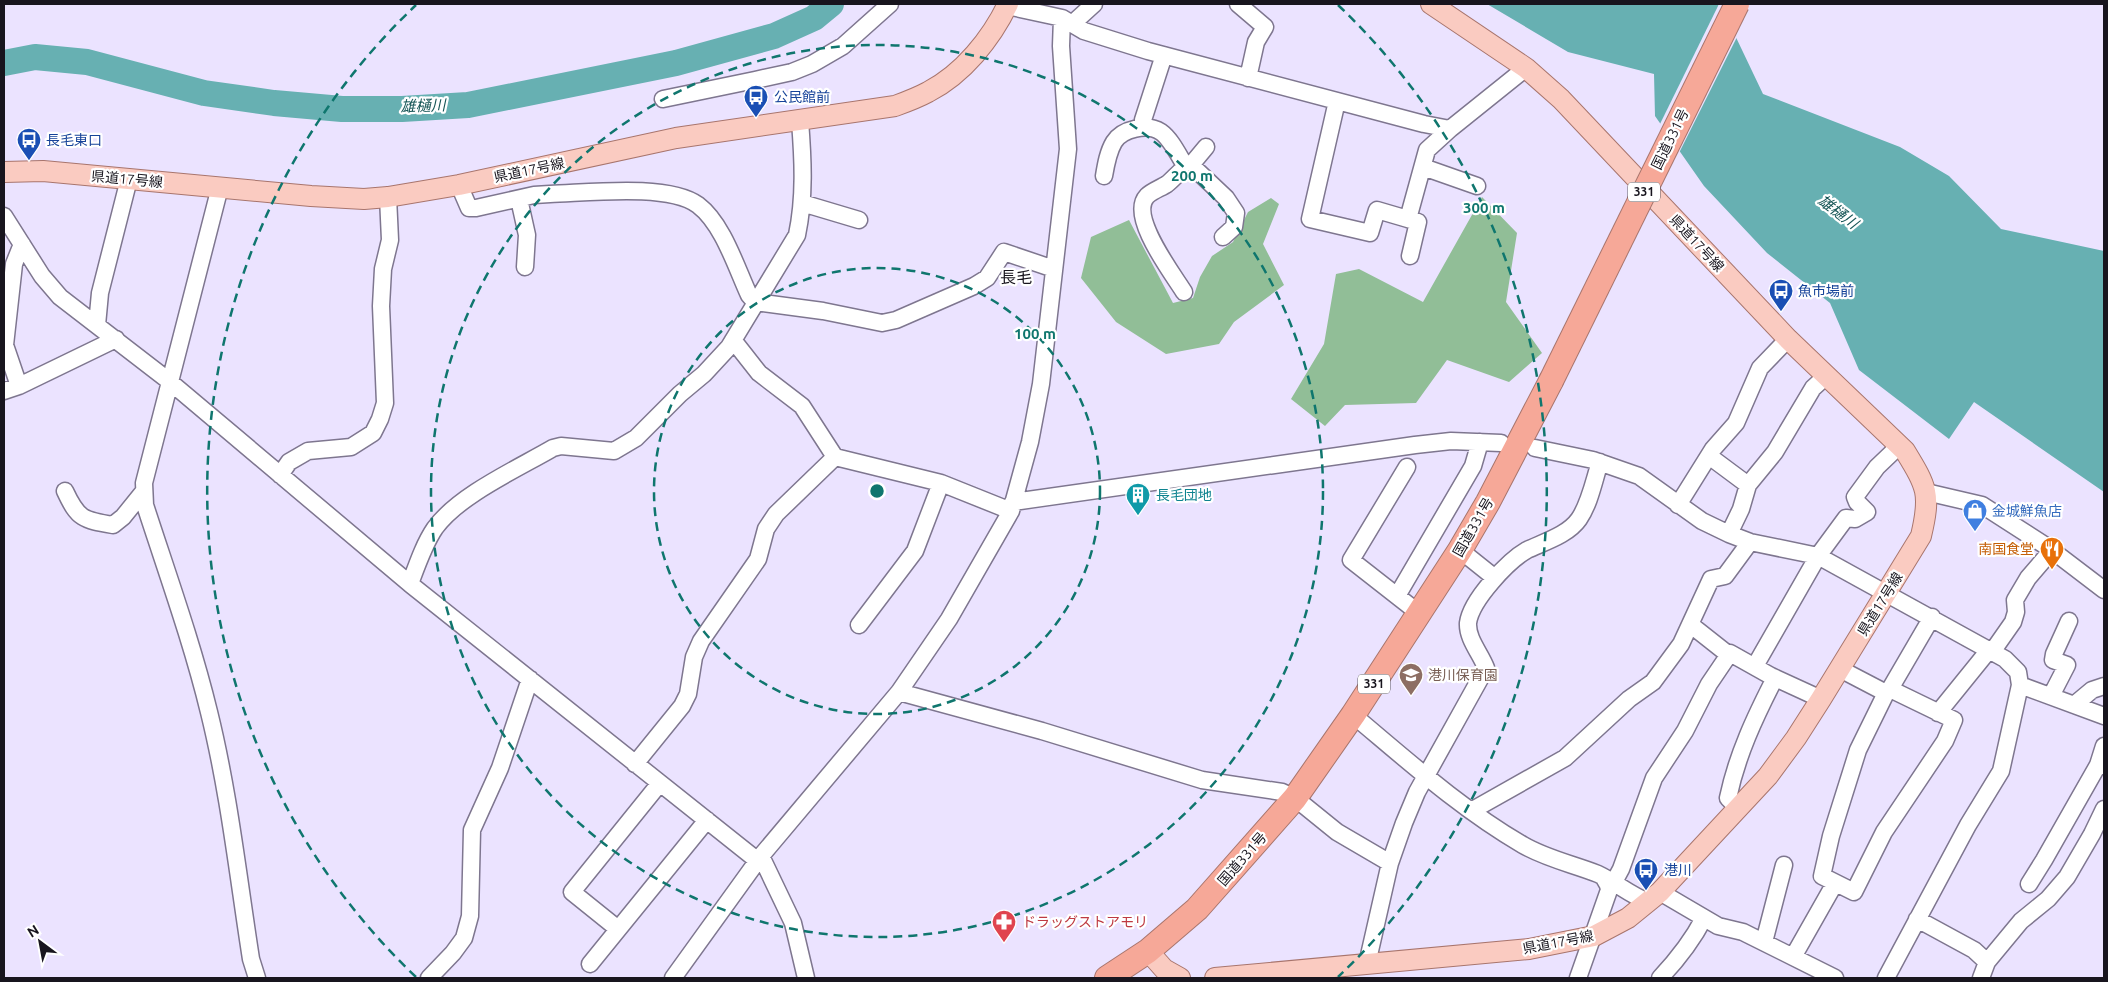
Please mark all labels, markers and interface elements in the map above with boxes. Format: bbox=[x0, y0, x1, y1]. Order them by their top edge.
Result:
bus stop icon: 公民館前 bbox=[743, 84, 769, 118]
place label: 公民館前 bbox=[774, 89, 830, 105]
water label: 雄樋川 bbox=[400, 96, 448, 115]
street label: 国道331号 bbox=[1648, 106, 1692, 172]
bus stop icon: 長毛東口 bbox=[16, 127, 42, 161]
place label: 長毛東口 bbox=[46, 132, 102, 148]
street label: 県道17号線 bbox=[492, 155, 566, 185]
text: 200 m bbox=[1171, 167, 1213, 184]
street label: 県道17号線 bbox=[91, 168, 163, 190]
road number: 331 bbox=[1628, 182, 1660, 202]
water label: 雄樋川 bbox=[1815, 191, 1863, 233]
text: 300 m bbox=[1463, 199, 1505, 216]
street label: 県道17号線 bbox=[1667, 211, 1727, 275]
district label: 長毛 bbox=[1000, 268, 1032, 286]
bus stop icon: 魚市場前 bbox=[1768, 278, 1794, 312]
place label: 魚市場前 bbox=[1798, 283, 1854, 299]
text: 100 m bbox=[1014, 325, 1056, 342]
centre of rings bbox=[868, 482, 886, 500]
building icon: 長毛団地 bbox=[1125, 482, 1151, 516]
place label: 長毛団地 bbox=[1156, 487, 1212, 503]
street label: 国道331号 bbox=[1450, 495, 1496, 559]
shop icon: 金城鮮魚店 bbox=[1962, 498, 1988, 532]
place label: 金城鮮魚店 bbox=[1992, 503, 2062, 519]
restaurant icon: 南国食堂 bbox=[2039, 536, 2065, 570]
place label: 南国食堂 bbox=[1978, 541, 2034, 557]
street label: 県道17号線 bbox=[1854, 569, 1906, 639]
school or university icon: 港川保育園 bbox=[1398, 662, 1424, 696]
place label: 港川保育園 bbox=[1428, 667, 1498, 683]
road number: 331 bbox=[1358, 674, 1390, 694]
street label: 国道331号 bbox=[1214, 829, 1270, 889]
bus stop icon: 港川 bbox=[1633, 857, 1659, 891]
place label: 港川 bbox=[1664, 862, 1692, 878]
pharmacy icon: ドラッグストアモリ bbox=[991, 909, 1017, 943]
place label: ドラッグストアモリ bbox=[1022, 914, 1148, 930]
north arrow bbox=[15, 917, 65, 967]
text: N bbox=[24, 921, 42, 941]
street label: 県道17号線 bbox=[1521, 927, 1595, 957]

